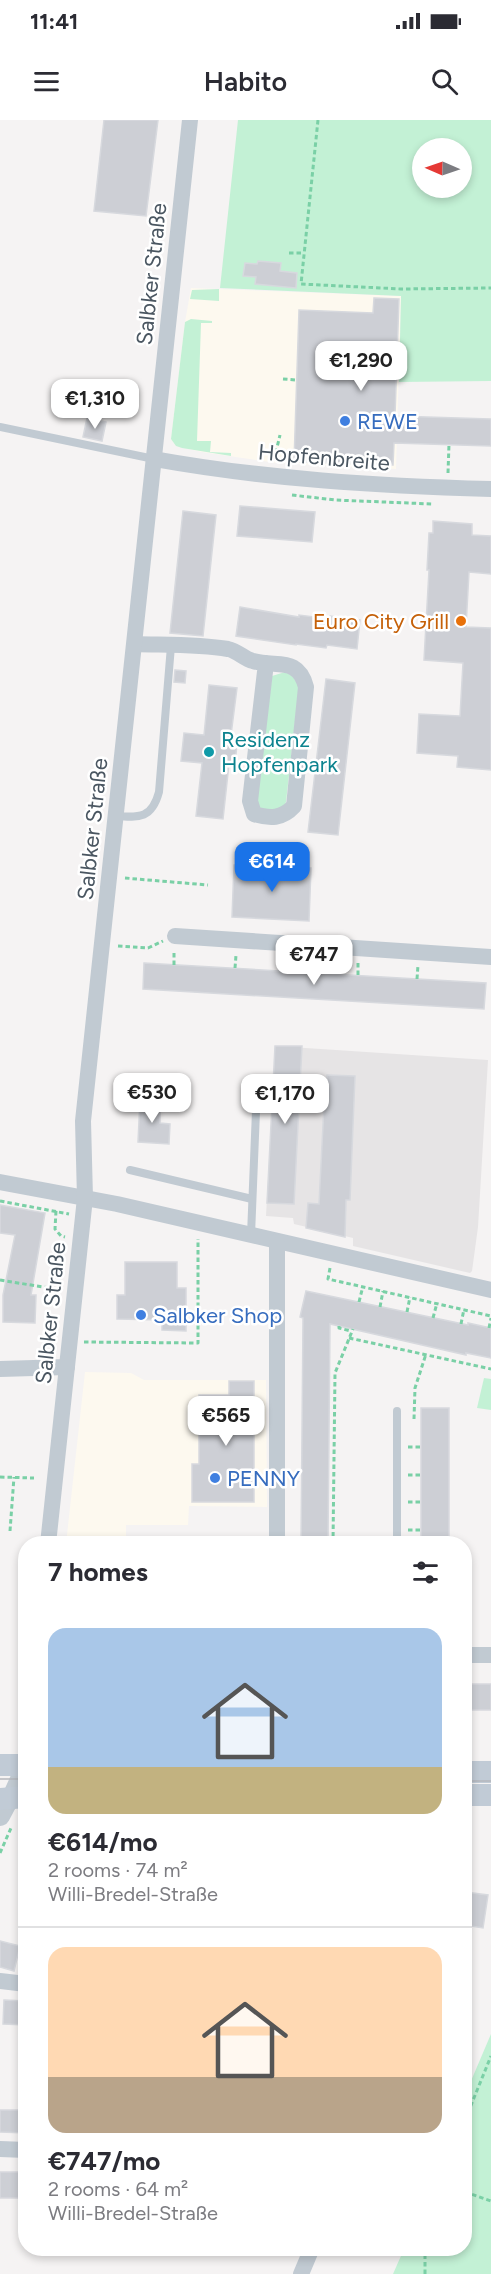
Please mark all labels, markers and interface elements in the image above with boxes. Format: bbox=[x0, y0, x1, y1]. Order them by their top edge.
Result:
text: 11:41 bbox=[30, 8, 78, 35]
icon: menu bbox=[30, 65, 63, 98]
text: Habito bbox=[204, 65, 287, 98]
icon: search bbox=[428, 65, 461, 98]
north arrow bbox=[412, 138, 472, 198]
map controls bbox=[412, 138, 472, 198]
street label: Salbker Straße bbox=[131, 202, 172, 346]
pin: €1,290 bbox=[312, 341, 410, 392]
text: €1,290 bbox=[329, 348, 393, 372]
pin: €1,310 bbox=[46, 379, 144, 430]
text: €1,310 bbox=[65, 386, 125, 410]
place label: REWE bbox=[357, 408, 418, 435]
marker: REWE bbox=[338, 414, 352, 428]
street label: Hopfenbreite bbox=[257, 438, 391, 477]
place label: Euro City Grill bbox=[313, 608, 449, 635]
marker: Euro City Grill bbox=[454, 614, 468, 628]
place label: Residenz Hopfenpark bbox=[221, 726, 338, 778]
marker: Residenz Hopfenpark bbox=[202, 745, 216, 759]
street label: Salbker Straße bbox=[72, 757, 113, 901]
pin: €614 bbox=[236, 842, 308, 893]
text: €614 bbox=[249, 849, 295, 873]
pin: €747 bbox=[278, 935, 350, 986]
text: €747 bbox=[290, 942, 338, 966]
pin: €530 bbox=[116, 1073, 188, 1124]
pin: €1,170 bbox=[236, 1074, 334, 1125]
text: €530 bbox=[127, 1080, 177, 1104]
text: €1,170 bbox=[255, 1081, 315, 1105]
street label: Salbker Straße bbox=[30, 1241, 71, 1385]
place label: Salbker Shop bbox=[153, 1302, 282, 1329]
marker: Salbker Shop bbox=[134, 1308, 148, 1322]
pin: €565 bbox=[190, 1396, 262, 1447]
text: €565 bbox=[202, 1403, 250, 1427]
place label: PENNY bbox=[227, 1465, 301, 1492]
marker: PENNY bbox=[208, 1471, 222, 1485]
text: 7 homes bbox=[48, 1556, 148, 1588]
icon: filters bbox=[409, 1556, 442, 1589]
icon: home bbox=[191, 1667, 299, 1775]
text: €614/mo bbox=[48, 1826, 158, 1858]
text: 2 rooms · 74 m² bbox=[48, 1858, 188, 1882]
text: Willi-Bredel-Straße bbox=[48, 1882, 218, 1906]
icon: home bbox=[191, 1986, 299, 2094]
text: €747/mo bbox=[48, 2145, 160, 2177]
text: 2 rooms · 64 m² bbox=[48, 2177, 188, 2201]
text: Willi-Bredel-Straße bbox=[48, 2201, 218, 2225]

